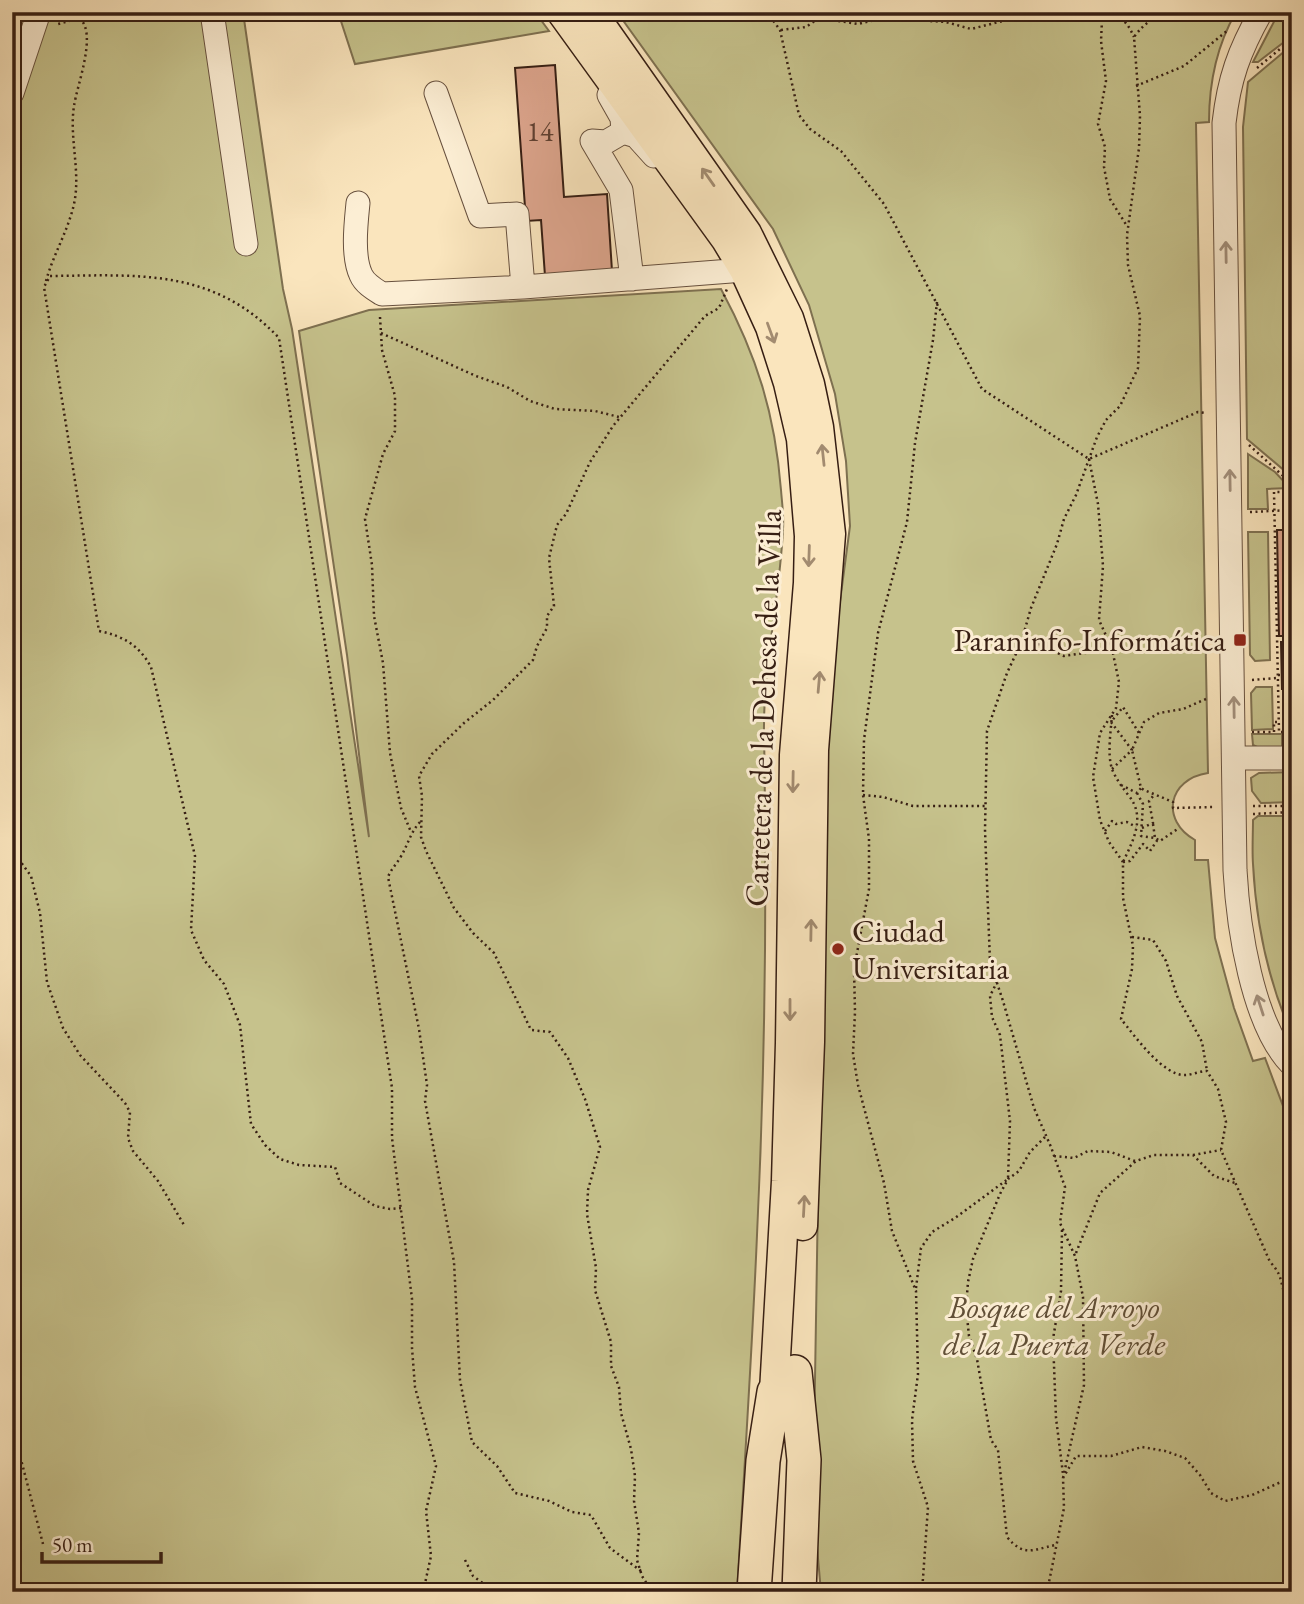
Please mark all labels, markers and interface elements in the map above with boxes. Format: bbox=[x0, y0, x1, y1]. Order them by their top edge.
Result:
house number: 14 bbox=[527, 113, 554, 149]
one-way arrow bbox=[701, 168, 715, 187]
one-way arrow bbox=[1219, 241, 1233, 264]
one-way arrow bbox=[766, 321, 779, 343]
one-way arrow bbox=[816, 444, 829, 467]
one-way arrow bbox=[1223, 469, 1237, 492]
street label: Carretera de la Dehesa de la Villa bbox=[735, 508, 791, 907]
one-way arrow bbox=[802, 544, 815, 567]
place label: Paraninfo-Informática bbox=[954, 619, 1226, 661]
marker: Paraninfo-Informática bbox=[1232, 632, 1248, 648]
one-way arrow bbox=[813, 671, 826, 693]
one-way arrow bbox=[1227, 696, 1240, 719]
one-way arrow bbox=[786, 771, 800, 794]
place label: Ciudad Universitaria bbox=[852, 910, 1009, 989]
one-way arrow bbox=[805, 919, 818, 942]
marker: Ciudad Universitaria bbox=[830, 941, 846, 957]
one-way arrow bbox=[1253, 995, 1265, 1017]
one-way arrow bbox=[783, 998, 797, 1021]
one-way arrow bbox=[798, 1196, 811, 1218]
park label: Bosque del Arroyo de la Puerta Verde bbox=[943, 1286, 1166, 1365]
scale bar bbox=[42, 1520, 161, 1564]
text: 50 m bbox=[52, 1531, 93, 1558]

